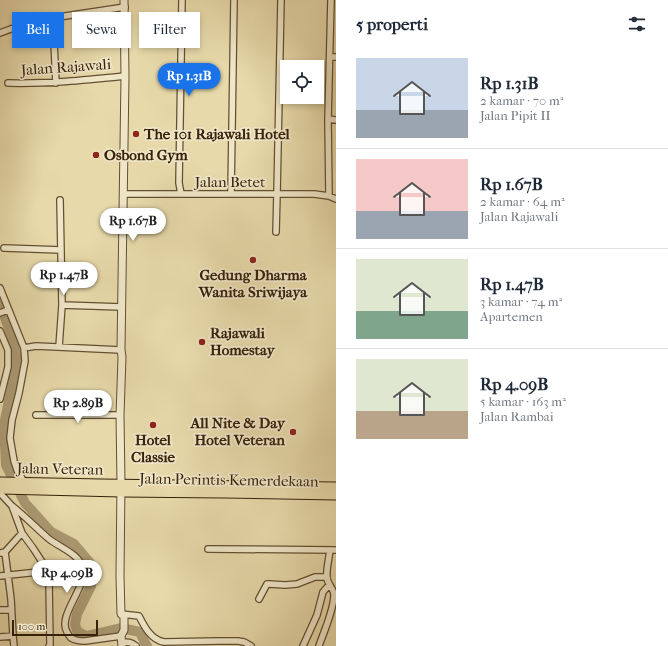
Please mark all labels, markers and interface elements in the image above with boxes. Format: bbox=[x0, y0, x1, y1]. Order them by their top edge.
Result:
chip: Beli bbox=[12, 12, 64, 48]
chip: Sewa bbox=[72, 12, 131, 48]
chip: Filter bbox=[139, 12, 200, 48]
icon: filters bbox=[626, 13, 648, 35]
text: 5 properti bbox=[356, 14, 428, 34]
street label: Jalan Rajawali bbox=[19, 55, 112, 79]
map controls bbox=[280, 60, 324, 104]
button: locate bbox=[280, 60, 324, 104]
pin: Rp 1.31B bbox=[148, 63, 230, 97]
text: Rp 1.31B bbox=[167, 68, 211, 83]
text: Rp 1.31B bbox=[480, 73, 539, 93]
icon: home bbox=[388, 74, 436, 122]
text: 2 kamar · 70 m² bbox=[480, 93, 563, 108]
text: Jalan Pipit II bbox=[480, 108, 551, 123]
place label: The 101 Rajawali Hotel bbox=[143, 125, 291, 143]
marker: The 101 Rajawali Hotel bbox=[131, 129, 141, 139]
place label: Osbond Gym bbox=[104, 146, 188, 164]
marker: Osbond Gym bbox=[91, 150, 101, 160]
street label: Jalan Betet bbox=[194, 173, 266, 191]
text: Rp 1.67B bbox=[480, 174, 543, 194]
icon: home bbox=[388, 175, 436, 223]
text: 2 kamar · 64 m² bbox=[480, 194, 565, 209]
pin: Rp 1.67B bbox=[92, 208, 174, 242]
text: Jalan Rajawali bbox=[480, 209, 558, 224]
text: Rp 1.67B bbox=[109, 213, 157, 228]
marker: Gedung Dharma Wanita Sriwijaya bbox=[248, 255, 258, 265]
pin: Rp 1.47B bbox=[23, 262, 105, 296]
place label: Gedung Dharma Wanita Sriwijaya bbox=[198, 266, 308, 301]
text: Rp 1.47B bbox=[40, 267, 88, 282]
text: Rp 1.47B bbox=[480, 274, 544, 294]
icon: home bbox=[388, 275, 436, 323]
text: 3 kamar · 74 m² bbox=[480, 294, 562, 309]
text: Apartemen bbox=[480, 309, 543, 324]
place label: Rajawali Homestay bbox=[210, 324, 276, 359]
marker: Rajawali Homestay bbox=[197, 337, 207, 347]
text: Rp 4.09B bbox=[480, 374, 548, 394]
icon: home bbox=[388, 375, 436, 423]
pin: Rp 2.89B bbox=[37, 390, 119, 424]
text: 5 kamar · 163 m² bbox=[480, 394, 566, 409]
text: Rp 2.89B bbox=[53, 395, 103, 410]
text: Jalan Rambai bbox=[480, 409, 554, 424]
place label: All Nite & Day Hotel Veteran bbox=[190, 414, 286, 449]
marker: Hotel Classie bbox=[148, 420, 158, 430]
marker: All Nite & Day Hotel Veteran bbox=[288, 427, 298, 437]
place label: Hotel Classie bbox=[131, 431, 176, 466]
street label: Jalan Veteran bbox=[16, 459, 104, 479]
street label: Jalan Perintis Kemerdekaan bbox=[138, 469, 319, 491]
pin: Rp 4.09B bbox=[26, 560, 108, 594]
text: Rp 4.09B bbox=[41, 565, 93, 580]
scale bar bbox=[12, 618, 98, 637]
text: 100 m bbox=[18, 620, 46, 633]

